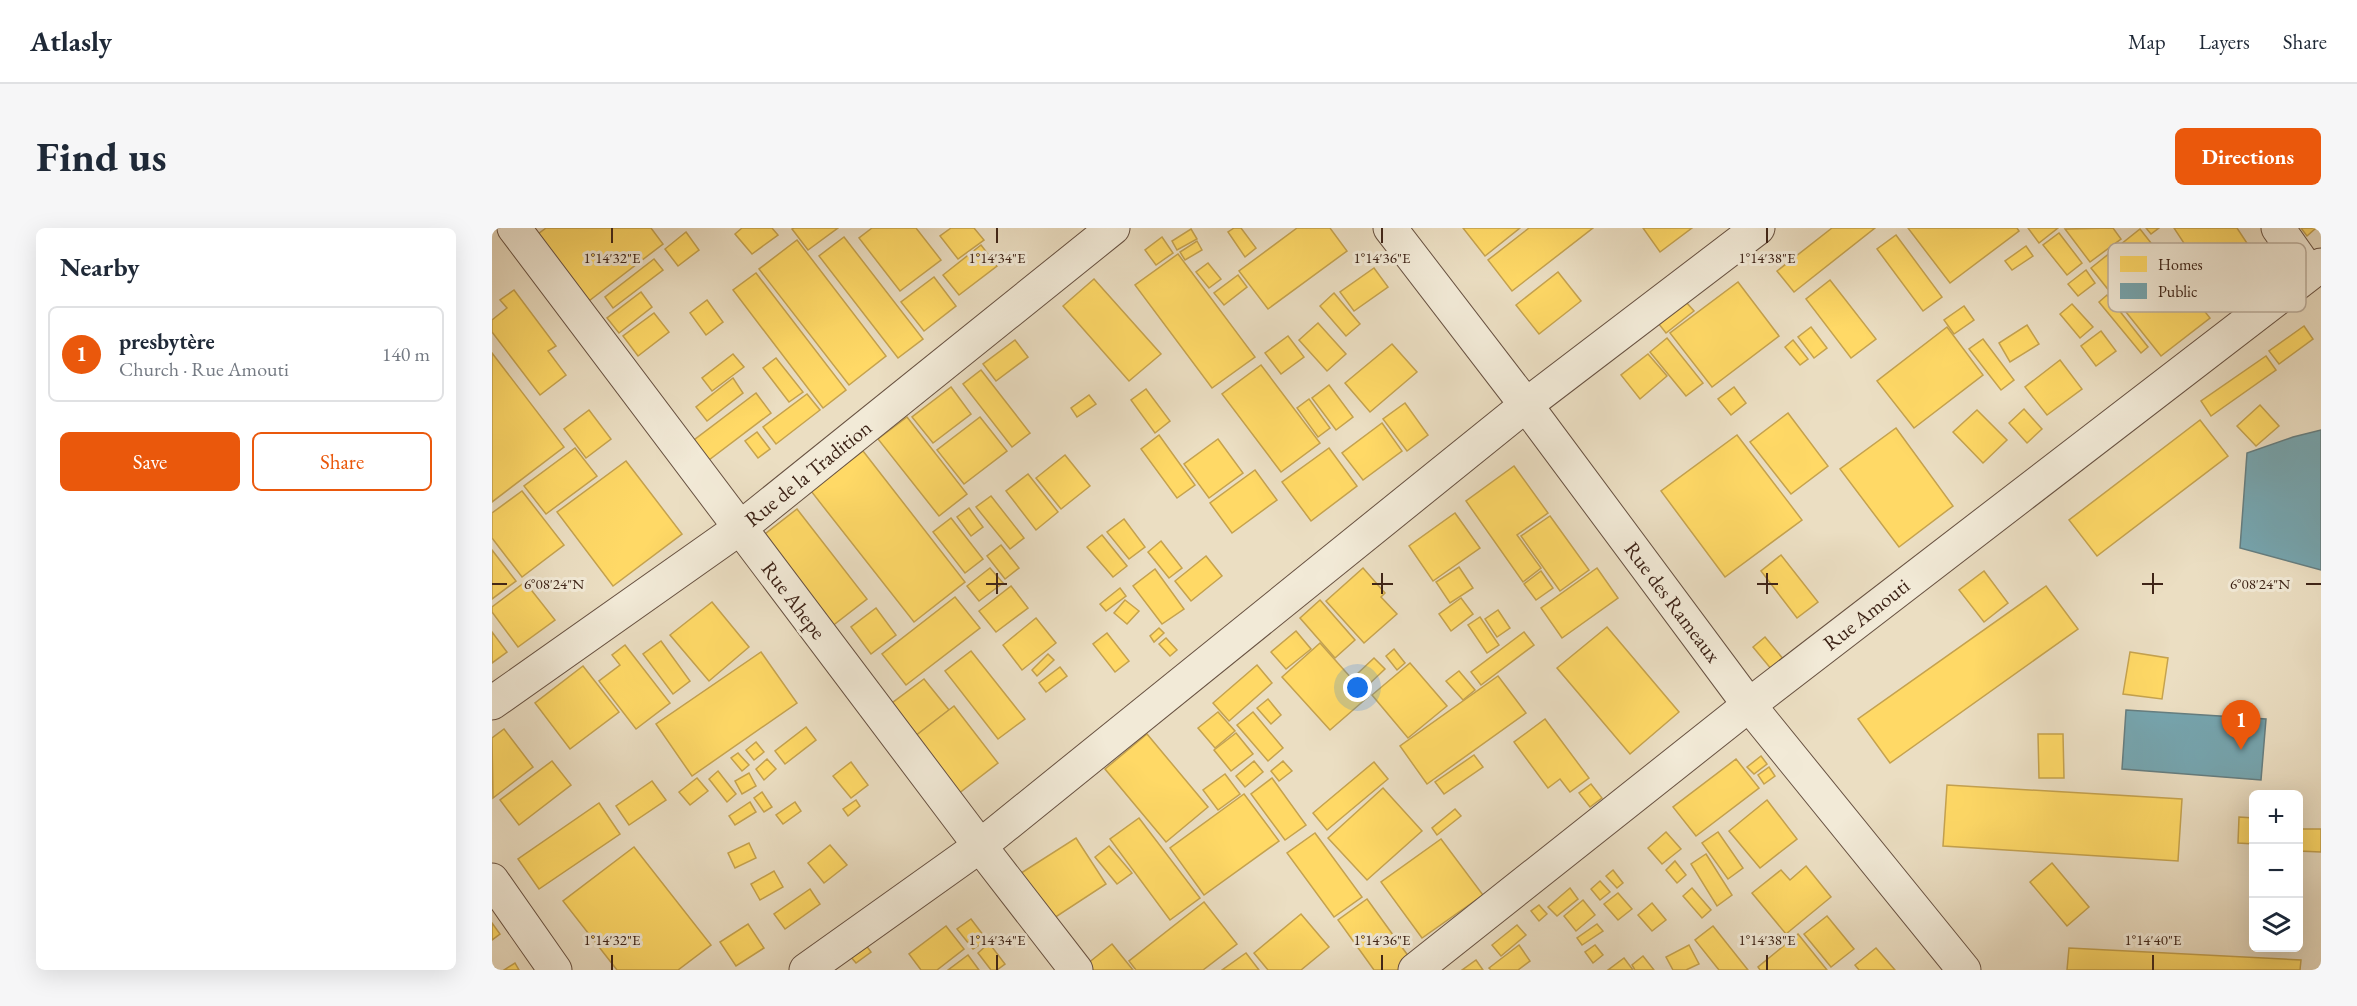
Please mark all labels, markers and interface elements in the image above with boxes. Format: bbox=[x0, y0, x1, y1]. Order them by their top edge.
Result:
text: Atlasly bbox=[30, 23, 112, 59]
text: Map bbox=[2128, 28, 2166, 55]
text: Layers bbox=[2199, 28, 2250, 55]
text: Share bbox=[2283, 28, 2327, 55]
button: Directions bbox=[2175, 128, 2321, 185]
text: Find us bbox=[36, 129, 167, 184]
legend bbox=[2108, 243, 2306, 312]
text: 1°14'32"E bbox=[584, 248, 641, 267]
text: 1°14'34"E bbox=[969, 248, 1026, 267]
text: 1°14'36"E bbox=[1354, 248, 1411, 267]
text: 1°14'38"E bbox=[1739, 248, 1796, 267]
text: Nearby bbox=[60, 250, 140, 284]
text: Homes bbox=[2158, 254, 2203, 275]
text: Public bbox=[2158, 281, 2198, 302]
text: presbytère bbox=[119, 327, 215, 356]
text: 1 bbox=[76, 341, 87, 367]
text: 140 m bbox=[382, 341, 430, 367]
text: Church · Rue Amouti bbox=[119, 356, 289, 382]
street label: Rue de la Tradition bbox=[739, 414, 877, 532]
button: Save bbox=[60, 432, 240, 491]
button: Share bbox=[252, 432, 432, 491]
street label: Rue des Rameaux bbox=[1619, 536, 1727, 668]
street label: Rue Ahepe bbox=[756, 556, 832, 644]
street label: Rue Amouti bbox=[1817, 572, 1915, 656]
text: 6°08'24"N bbox=[524, 574, 584, 593]
text: 6°08'24"N bbox=[2230, 574, 2290, 593]
your location bbox=[1343, 673, 1372, 702]
pin: 1 bbox=[2222, 700, 2260, 750]
map controls bbox=[2249, 790, 2303, 952]
button: + bbox=[2249, 790, 2303, 844]
button: − bbox=[2249, 844, 2303, 898]
button: layers bbox=[2249, 898, 2303, 952]
text: 1°14'32"E bbox=[584, 930, 641, 949]
text: 1°14'34"E bbox=[969, 930, 1026, 949]
text: 1°14'36"E bbox=[1354, 930, 1411, 949]
text: 1°14'38"E bbox=[1739, 930, 1796, 949]
text: 1°14'40"E bbox=[2125, 930, 2182, 949]

